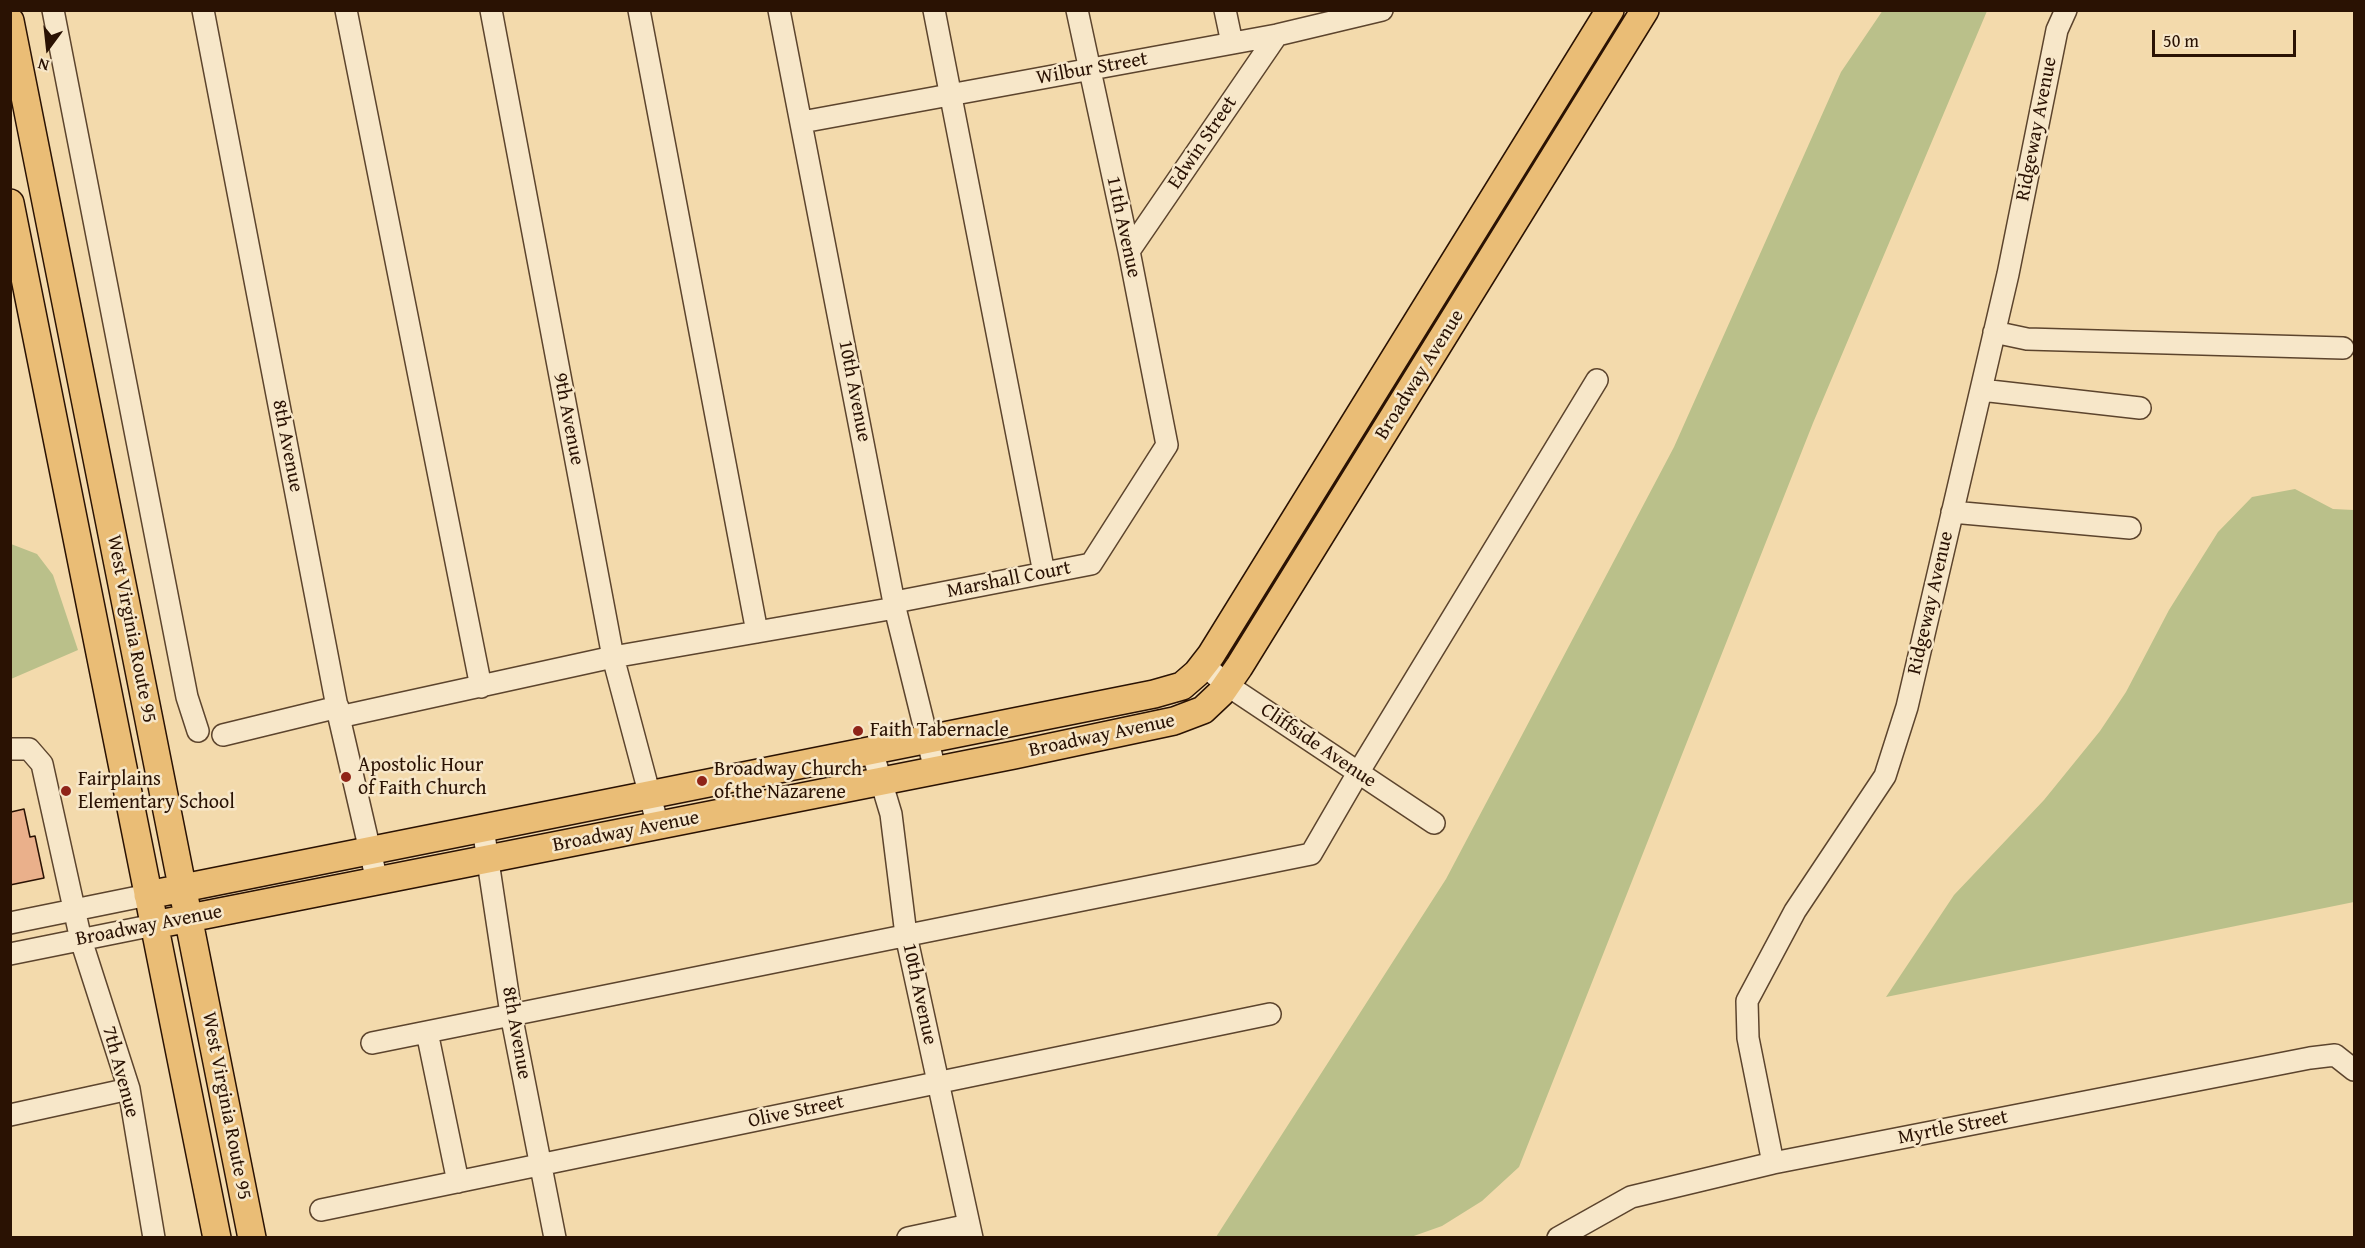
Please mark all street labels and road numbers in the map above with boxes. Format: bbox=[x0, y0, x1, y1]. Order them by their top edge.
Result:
street label: Wilbur Street bbox=[1034, 47, 1150, 91]
street label: Ridgeway Avenue bbox=[2011, 55, 2063, 203]
street label: Edwin Street bbox=[1163, 92, 1243, 194]
street label: 11th Avenue bbox=[1101, 174, 1145, 280]
street label: Broadway Avenue bbox=[1370, 306, 1470, 444]
street label: 10th Avenue bbox=[832, 338, 876, 444]
street label: 9th Avenue bbox=[547, 371, 589, 467]
street label: 8th Avenue bbox=[266, 398, 308, 494]
street label: Ridgeway Avenue bbox=[1903, 529, 1959, 677]
street label: West Virginia Route 95 bbox=[101, 533, 161, 725]
street label: Marshall Court bbox=[945, 556, 1073, 604]
street label: Cliffside Avenue bbox=[1256, 698, 1380, 794]
street label: Broadway Avenue bbox=[1027, 709, 1177, 763]
street label: Broadway Avenue bbox=[551, 806, 701, 858]
street label: Broadway Avenue bbox=[74, 900, 224, 952]
street label: 10th Avenue bbox=[897, 941, 941, 1047]
street label: 8th Avenue bbox=[496, 985, 536, 1081]
street label: West Virginia Route 95 bbox=[196, 1010, 256, 1202]
street label: 7th Avenue bbox=[96, 1024, 144, 1120]
street label: Olive Street bbox=[746, 1090, 846, 1134]
street label: Myrtle Street bbox=[1896, 1106, 2010, 1150]

